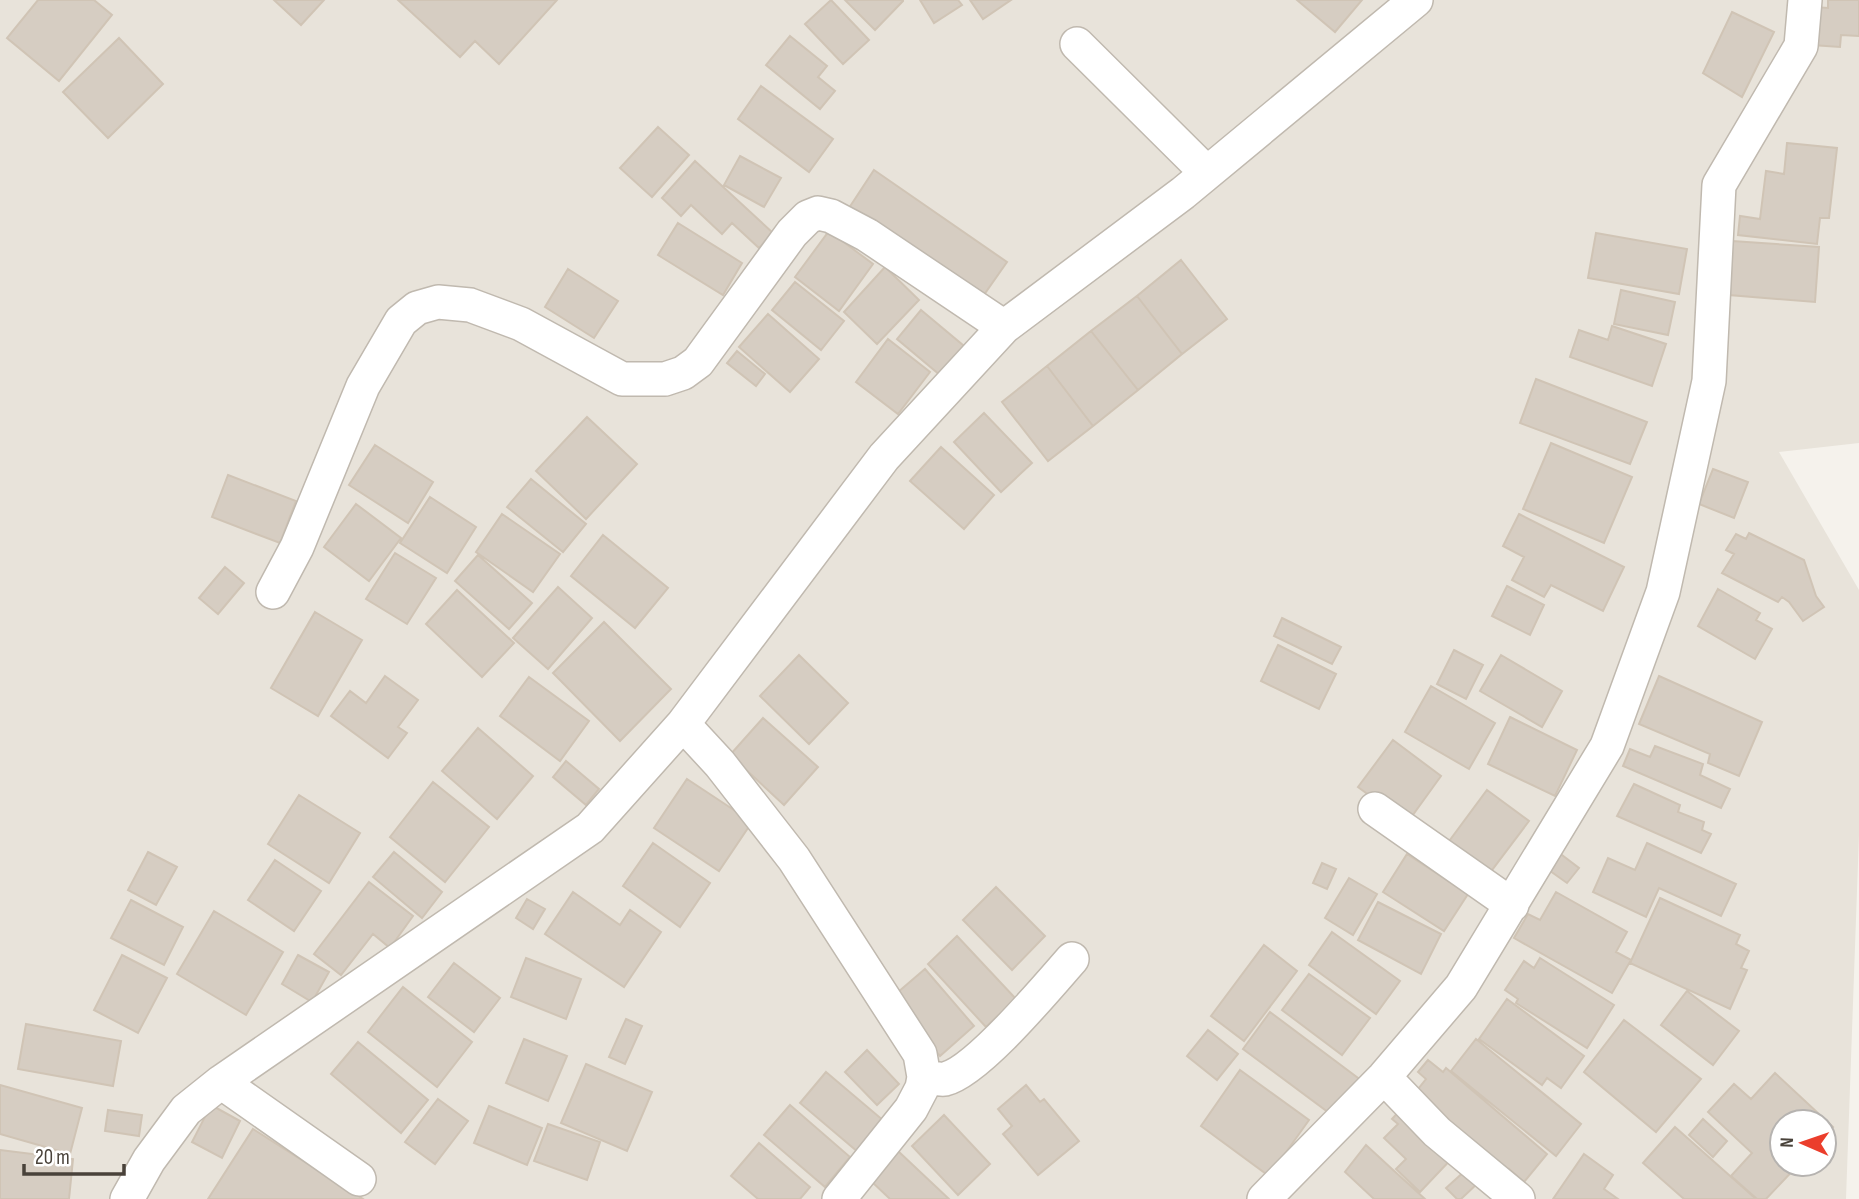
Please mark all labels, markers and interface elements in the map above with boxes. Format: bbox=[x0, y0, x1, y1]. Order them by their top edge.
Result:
north arrow bbox=[1768, 1108, 1838, 1178]
scale bar bbox=[24, 1132, 124, 1176]
text: N bbox=[1776, 1137, 1799, 1148]
text: 20 m bbox=[35, 1145, 70, 1170]

